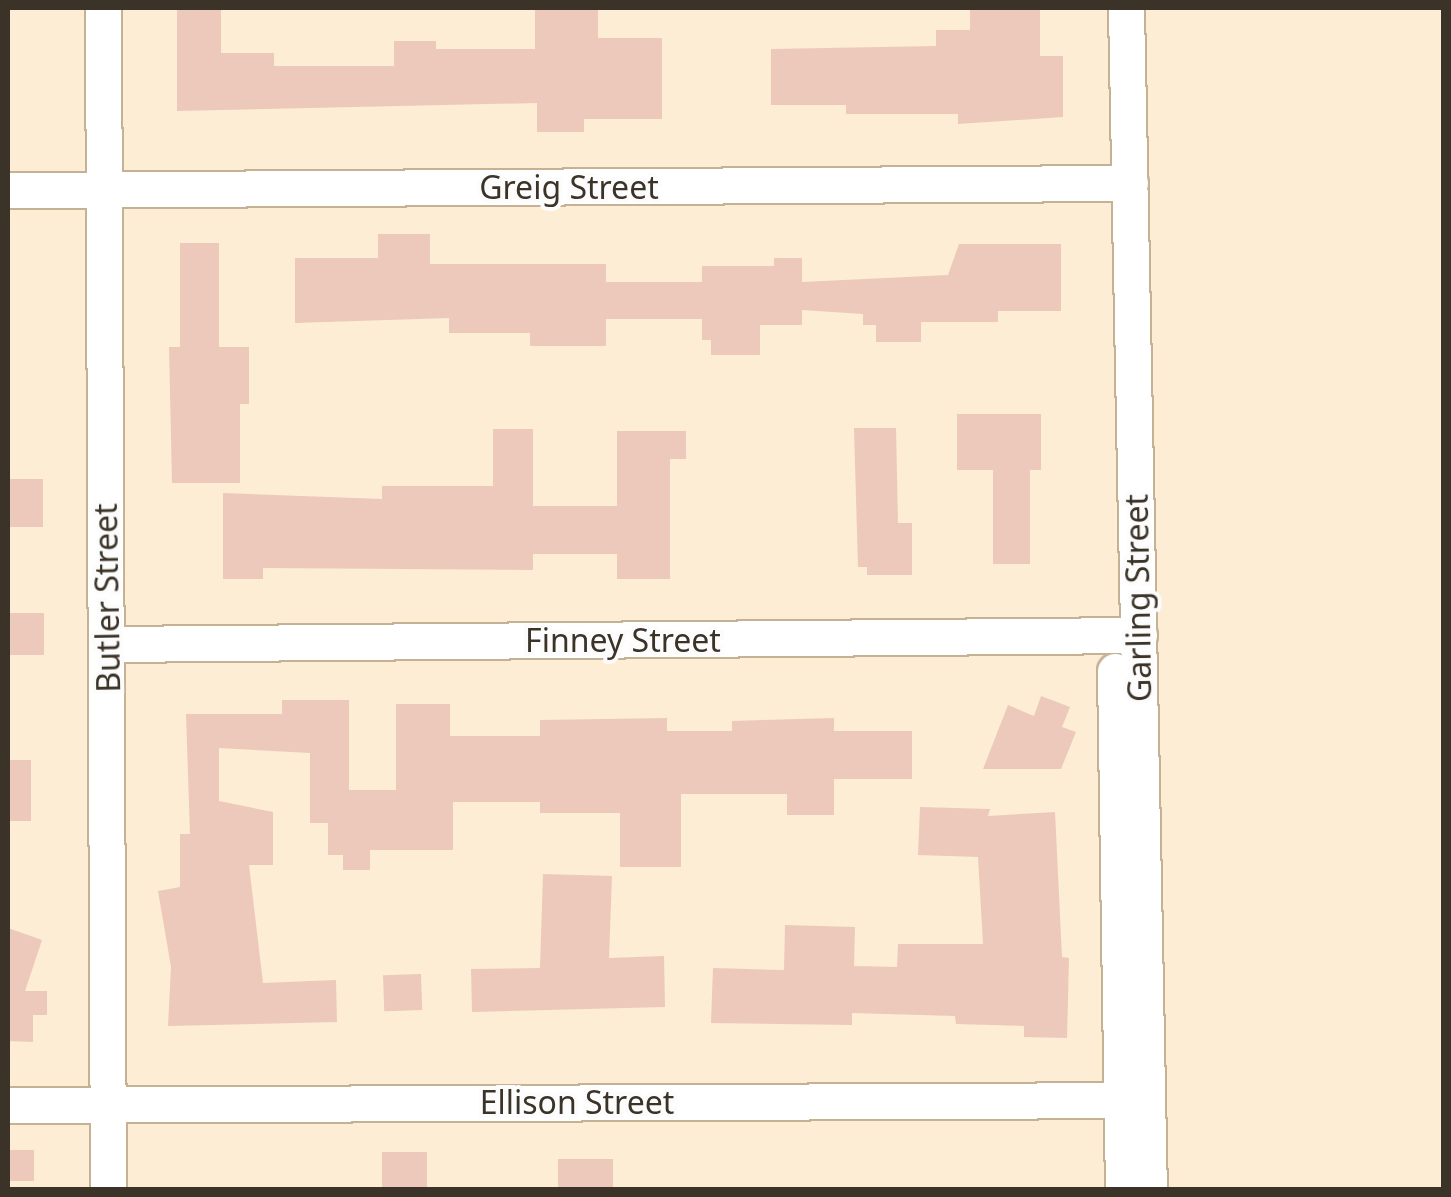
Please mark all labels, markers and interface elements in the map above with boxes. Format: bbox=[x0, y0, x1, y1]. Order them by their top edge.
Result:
street label: Greig Street bbox=[479, 168, 659, 206]
street label: Garling Street bbox=[1117, 494, 1159, 702]
street label: Butler Street bbox=[86, 503, 128, 693]
street label: Finney Street bbox=[525, 621, 721, 659]
street label: Ellison Street bbox=[480, 1083, 674, 1121]

